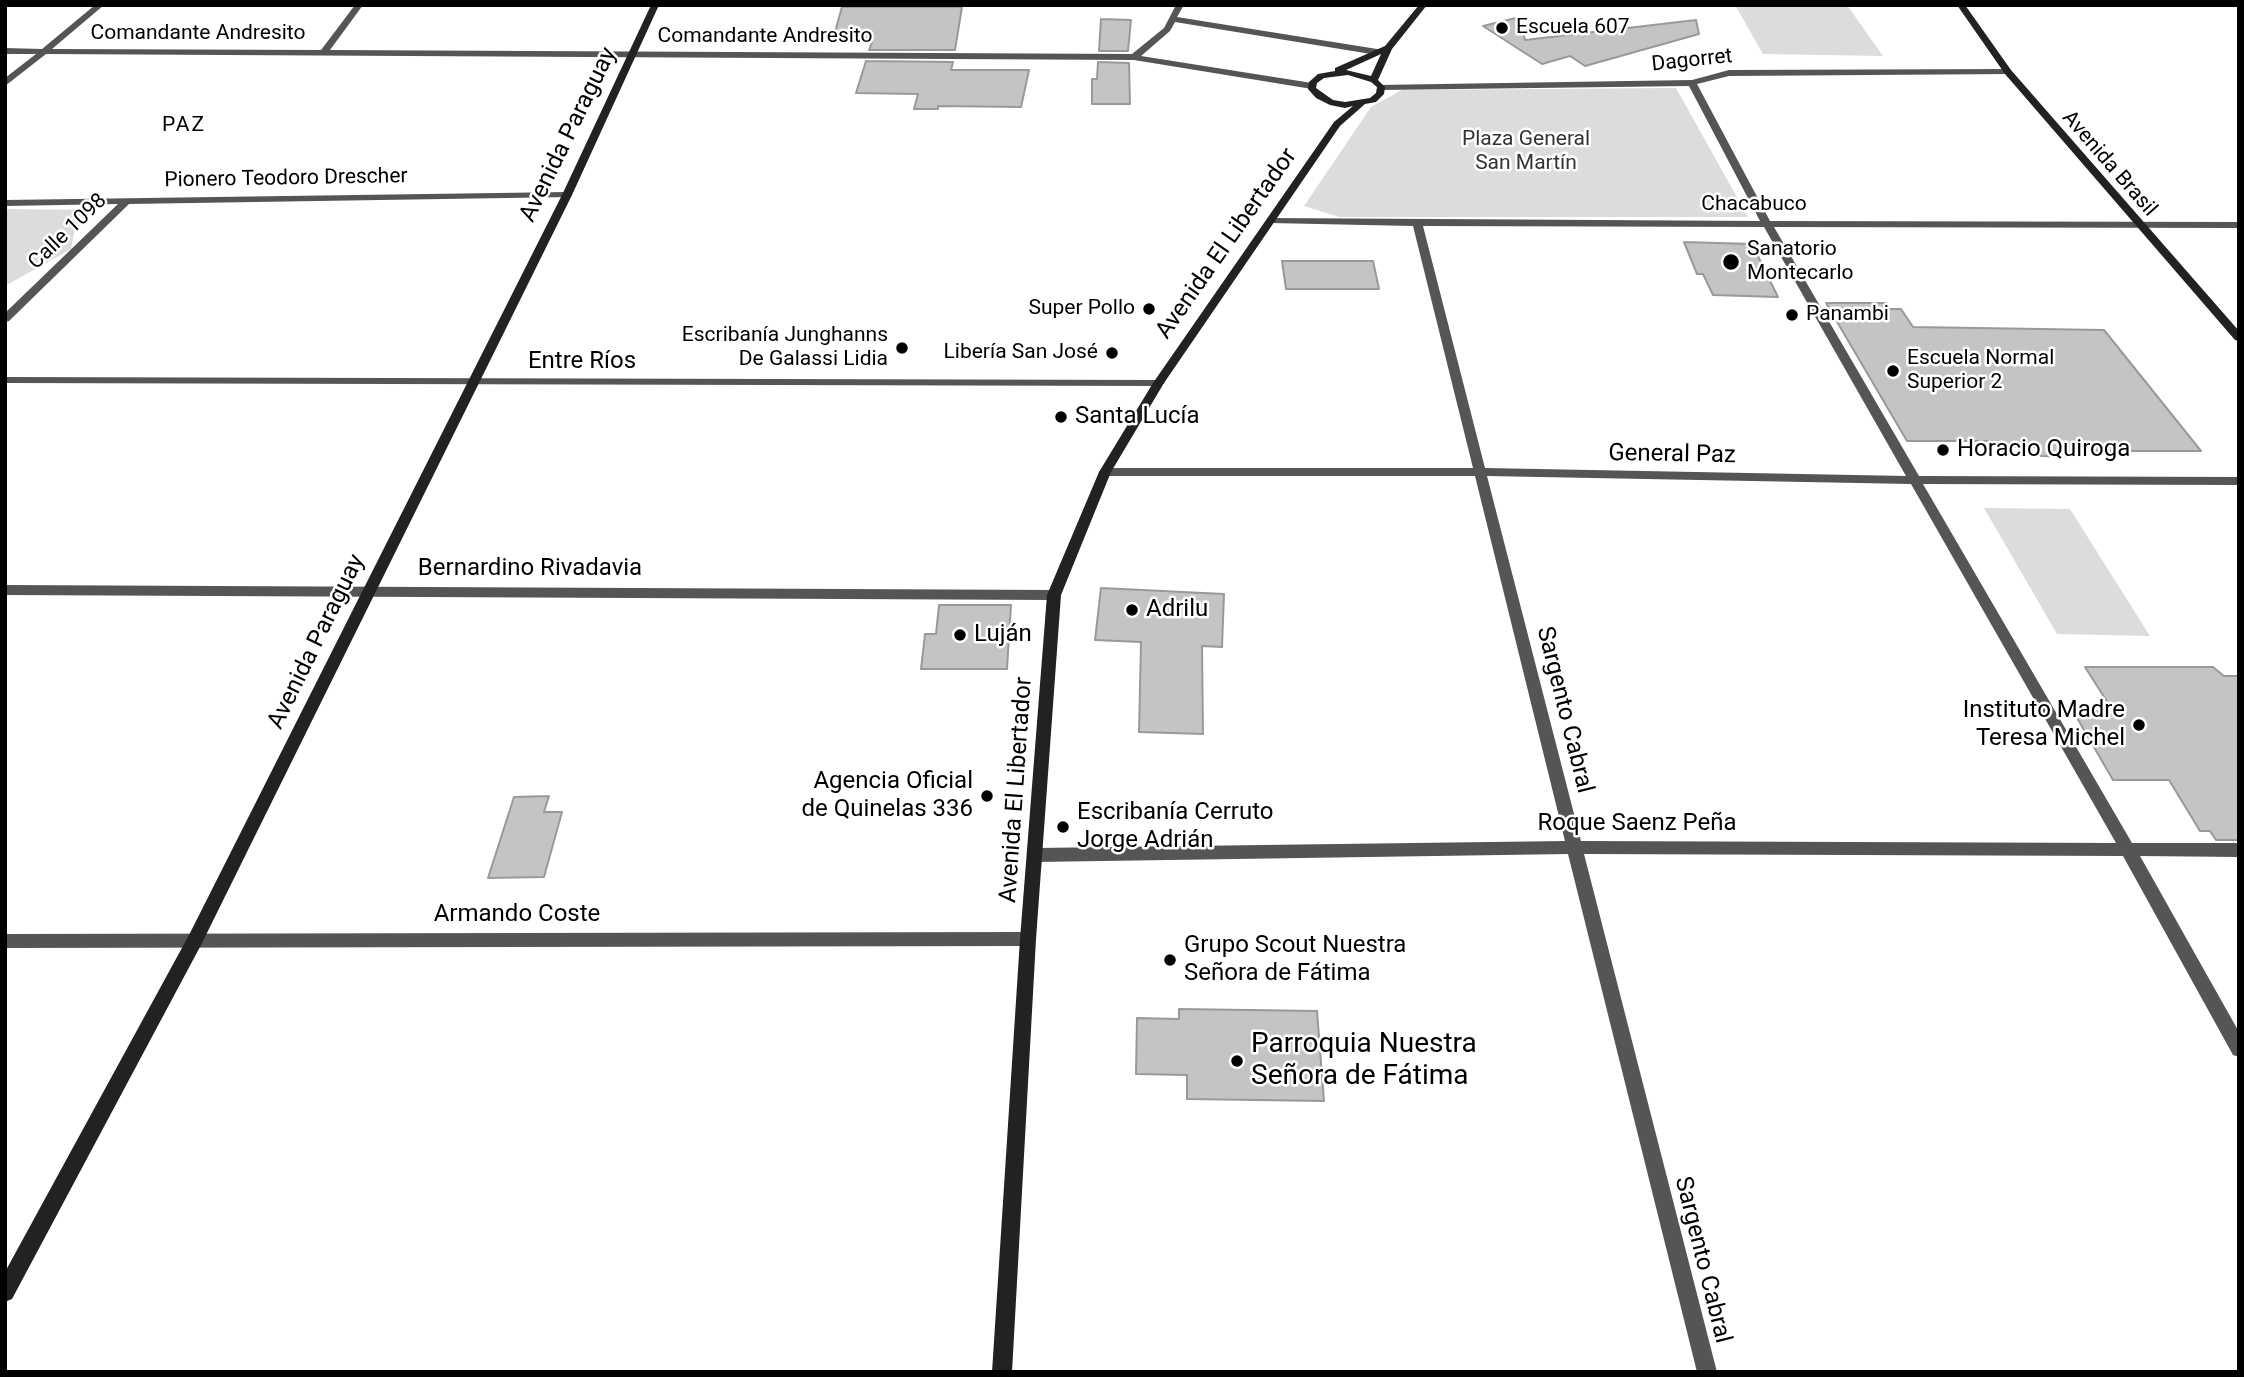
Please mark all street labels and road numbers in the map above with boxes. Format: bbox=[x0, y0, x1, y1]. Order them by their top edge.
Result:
street label: Comandante Andresito bbox=[91, 21, 305, 47]
street label: Comandante Andresito bbox=[658, 24, 872, 50]
street label: Avenida Paraguay bbox=[514, 43, 624, 227]
street label: Dagorret bbox=[1650, 44, 1734, 78]
street label: Avenida Brasil bbox=[2056, 106, 2162, 222]
street label: Avenida El Libertador bbox=[1150, 143, 1304, 345]
street label: Pionero Teodoro Drescher bbox=[164, 164, 408, 194]
street label: Calle 1098 bbox=[24, 189, 112, 275]
street label: Chacabuco bbox=[1701, 192, 1807, 218]
street label: Entre Ríos bbox=[528, 348, 636, 376]
street label: General Paz bbox=[1608, 439, 1736, 471]
street label: Avenida Paraguay bbox=[262, 550, 372, 734]
street label: Bernardino Rivadavia bbox=[418, 555, 642, 583]
street label: Sargento Cabral bbox=[1529, 624, 1599, 796]
street label: Avenida El Libertador bbox=[995, 676, 1039, 904]
street label: Roque Saenz Peña bbox=[1537, 810, 1737, 838]
street label: Armando Coste bbox=[434, 901, 600, 929]
street label: Sargento Cabral bbox=[1667, 1174, 1737, 1346]

